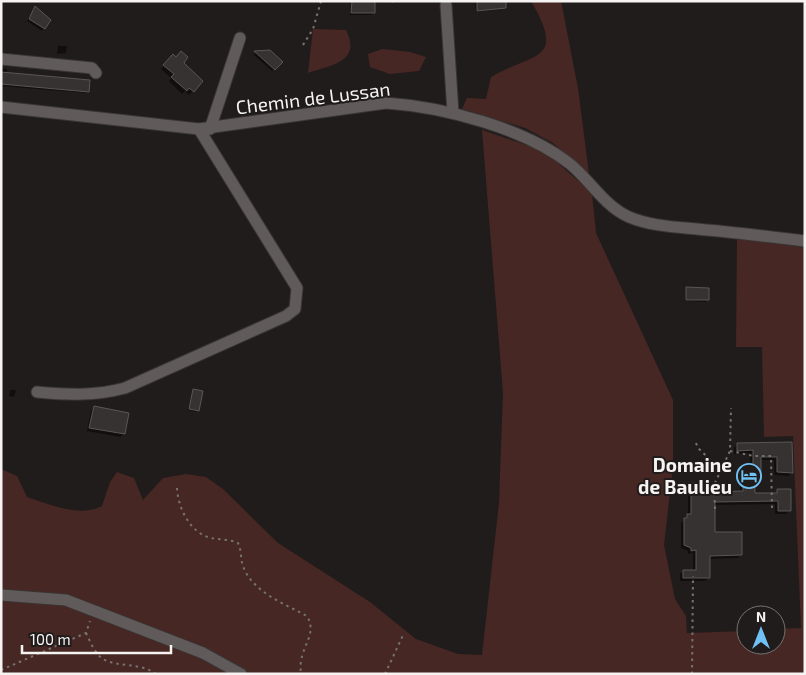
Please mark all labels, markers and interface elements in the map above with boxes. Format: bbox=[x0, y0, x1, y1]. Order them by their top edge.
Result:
street label: Chemin de Lussan bbox=[234, 77, 391, 118]
place label: Domaine de Baulieu bbox=[638, 453, 732, 498]
hotel icon: Domaine de Baulieu bbox=[736, 463, 762, 489]
north arrow bbox=[736, 605, 786, 655]
text: N bbox=[756, 608, 766, 625]
scale bar bbox=[22, 622, 171, 654]
text: 100 m bbox=[30, 630, 71, 648]

